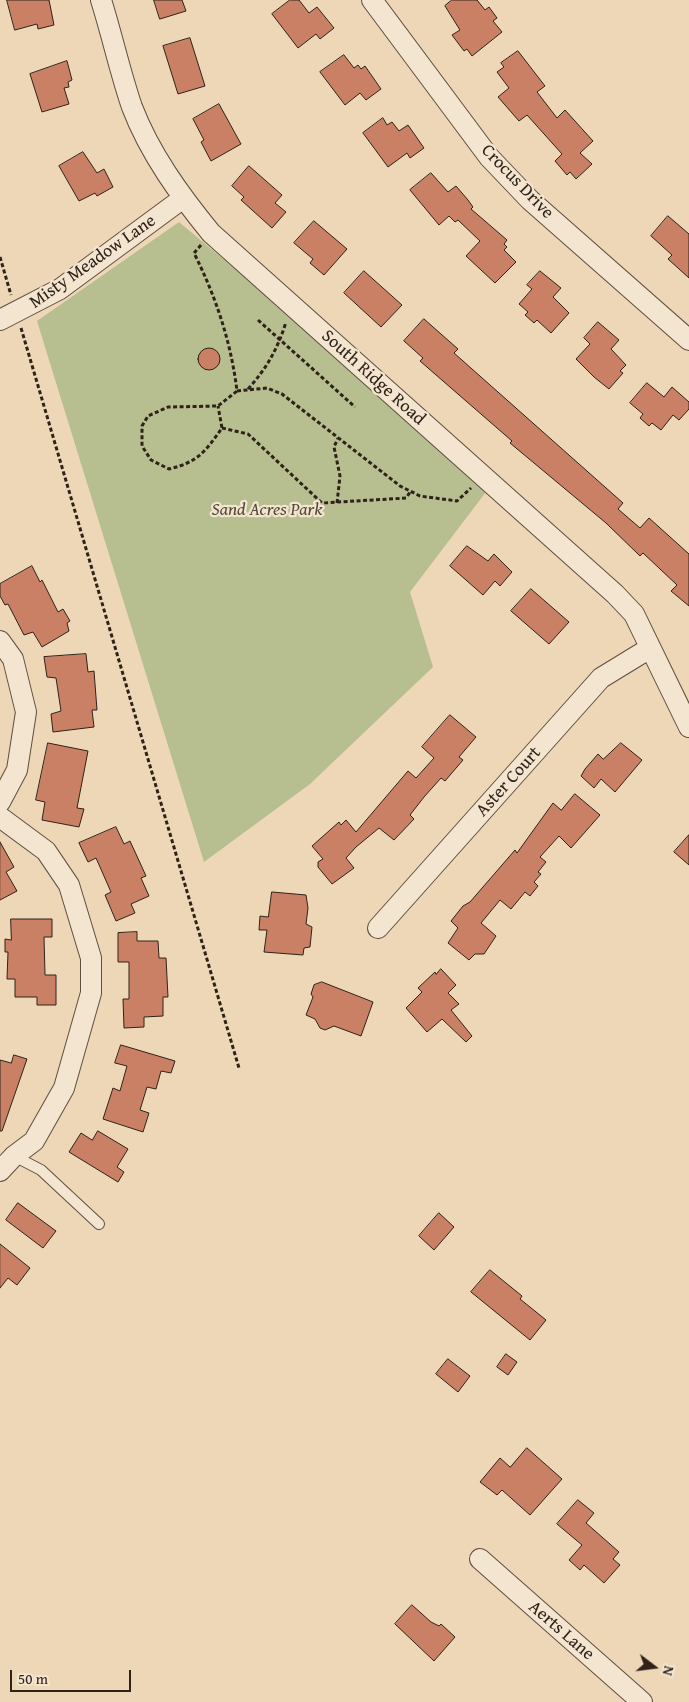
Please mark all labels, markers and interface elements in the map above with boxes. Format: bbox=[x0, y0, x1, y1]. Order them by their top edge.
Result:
street label: Crocus Drive bbox=[476, 140, 558, 224]
street label: Misty Meadow Lane bbox=[26, 210, 160, 314]
street label: South Ridge Road bbox=[317, 326, 429, 430]
park label: Sand Acres Park bbox=[212, 499, 322, 521]
street label: Aster Court bbox=[472, 743, 546, 821]
street label: Aerts Lane bbox=[524, 1597, 598, 1665]
north arrow bbox=[629, 1642, 679, 1692]
scale bar bbox=[12, 1660, 134, 1692]
text: N bbox=[658, 1664, 679, 1678]
text: 50 m bbox=[18, 1668, 48, 1689]

